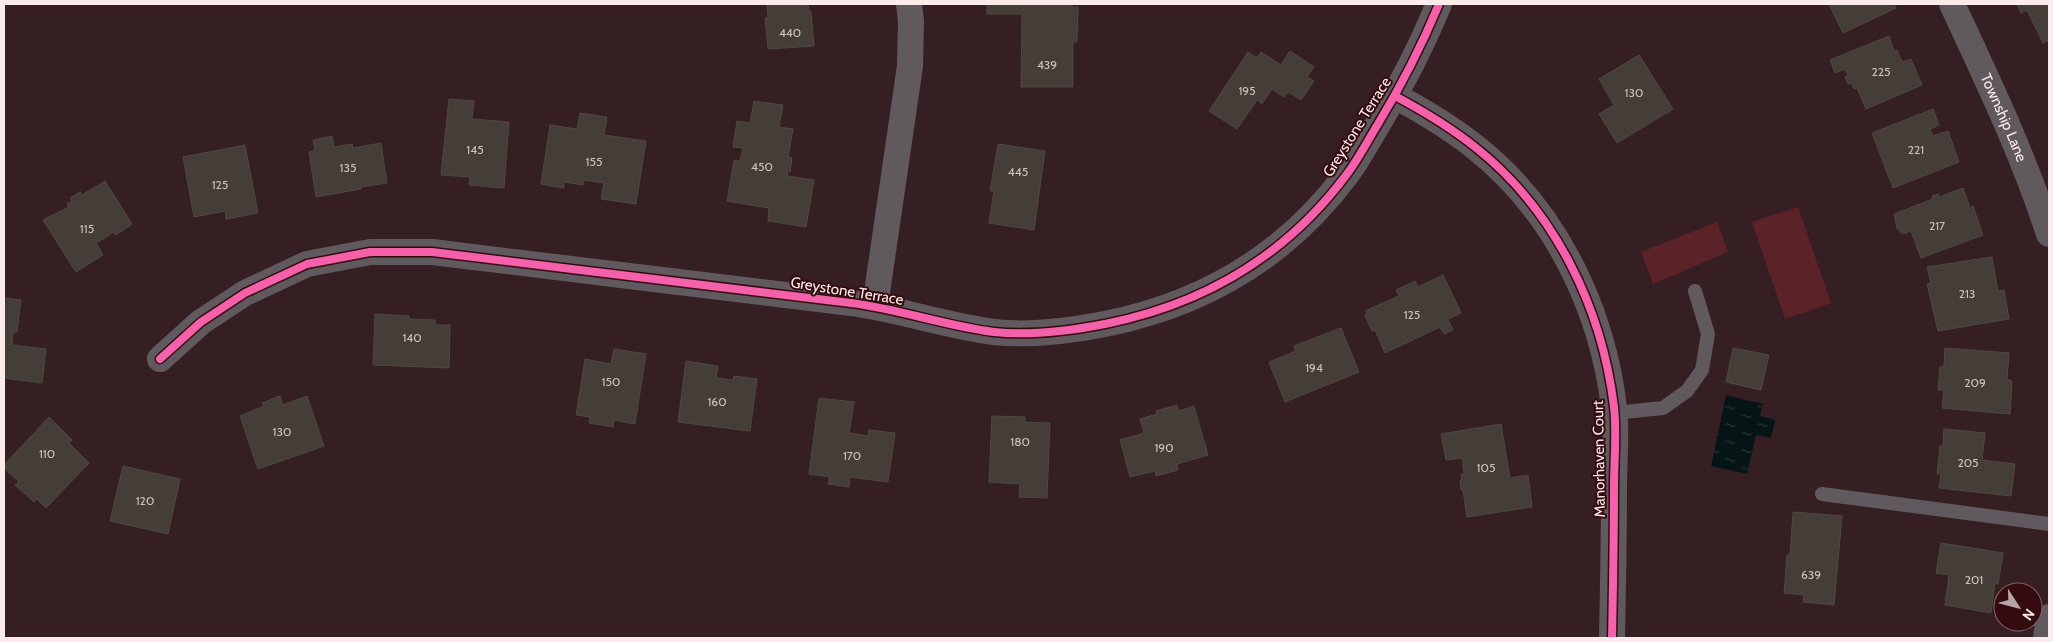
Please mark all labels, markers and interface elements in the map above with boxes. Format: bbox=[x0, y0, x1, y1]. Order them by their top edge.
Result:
house number: 440 bbox=[779, 25, 801, 40]
house number: 439 bbox=[1037, 57, 1057, 72]
house number: 225 bbox=[1871, 64, 1891, 79]
street label: Township Lane bbox=[1977, 71, 2031, 165]
street label: Greystone Terrace bbox=[1319, 74, 1395, 180]
house number: 195 bbox=[1238, 83, 1256, 98]
house number: 130 bbox=[1625, 85, 1643, 100]
house number: 145 bbox=[466, 142, 484, 157]
house number: 221 bbox=[1908, 142, 1924, 157]
house number: 155 bbox=[586, 154, 602, 169]
house number: 450 bbox=[751, 159, 773, 174]
house number: 135 bbox=[340, 160, 356, 175]
house number: 445 bbox=[1008, 164, 1028, 179]
house number: 125 bbox=[212, 177, 228, 192]
house number: 217 bbox=[1929, 218, 1945, 233]
house number: 115 bbox=[80, 221, 94, 236]
street label: Greystone Terrace bbox=[789, 273, 905, 309]
house number: 213 bbox=[1959, 286, 1975, 301]
house number: 125 bbox=[1404, 307, 1420, 322]
house number: 140 bbox=[402, 330, 422, 345]
house number: 194 bbox=[1305, 360, 1323, 375]
house number: 150 bbox=[602, 374, 620, 389]
house number: 209 bbox=[1964, 375, 1986, 390]
house number: 160 bbox=[707, 394, 727, 409]
street label: Manorhaven Court bbox=[1589, 400, 1609, 518]
house number: 130 bbox=[273, 424, 291, 439]
house number: 180 bbox=[1010, 434, 1030, 449]
house number: 190 bbox=[1154, 440, 1174, 455]
house number: 110 bbox=[39, 446, 55, 461]
house number: 170 bbox=[843, 448, 861, 463]
house number: 205 bbox=[1957, 455, 1979, 470]
house number: 105 bbox=[1477, 460, 1495, 475]
house number: 120 bbox=[136, 493, 154, 508]
house number: 639 bbox=[1801, 567, 1821, 582]
house number: 201 bbox=[1965, 572, 1983, 587]
north arrow bbox=[1993, 582, 2043, 632]
text: N bbox=[2018, 605, 2039, 624]

